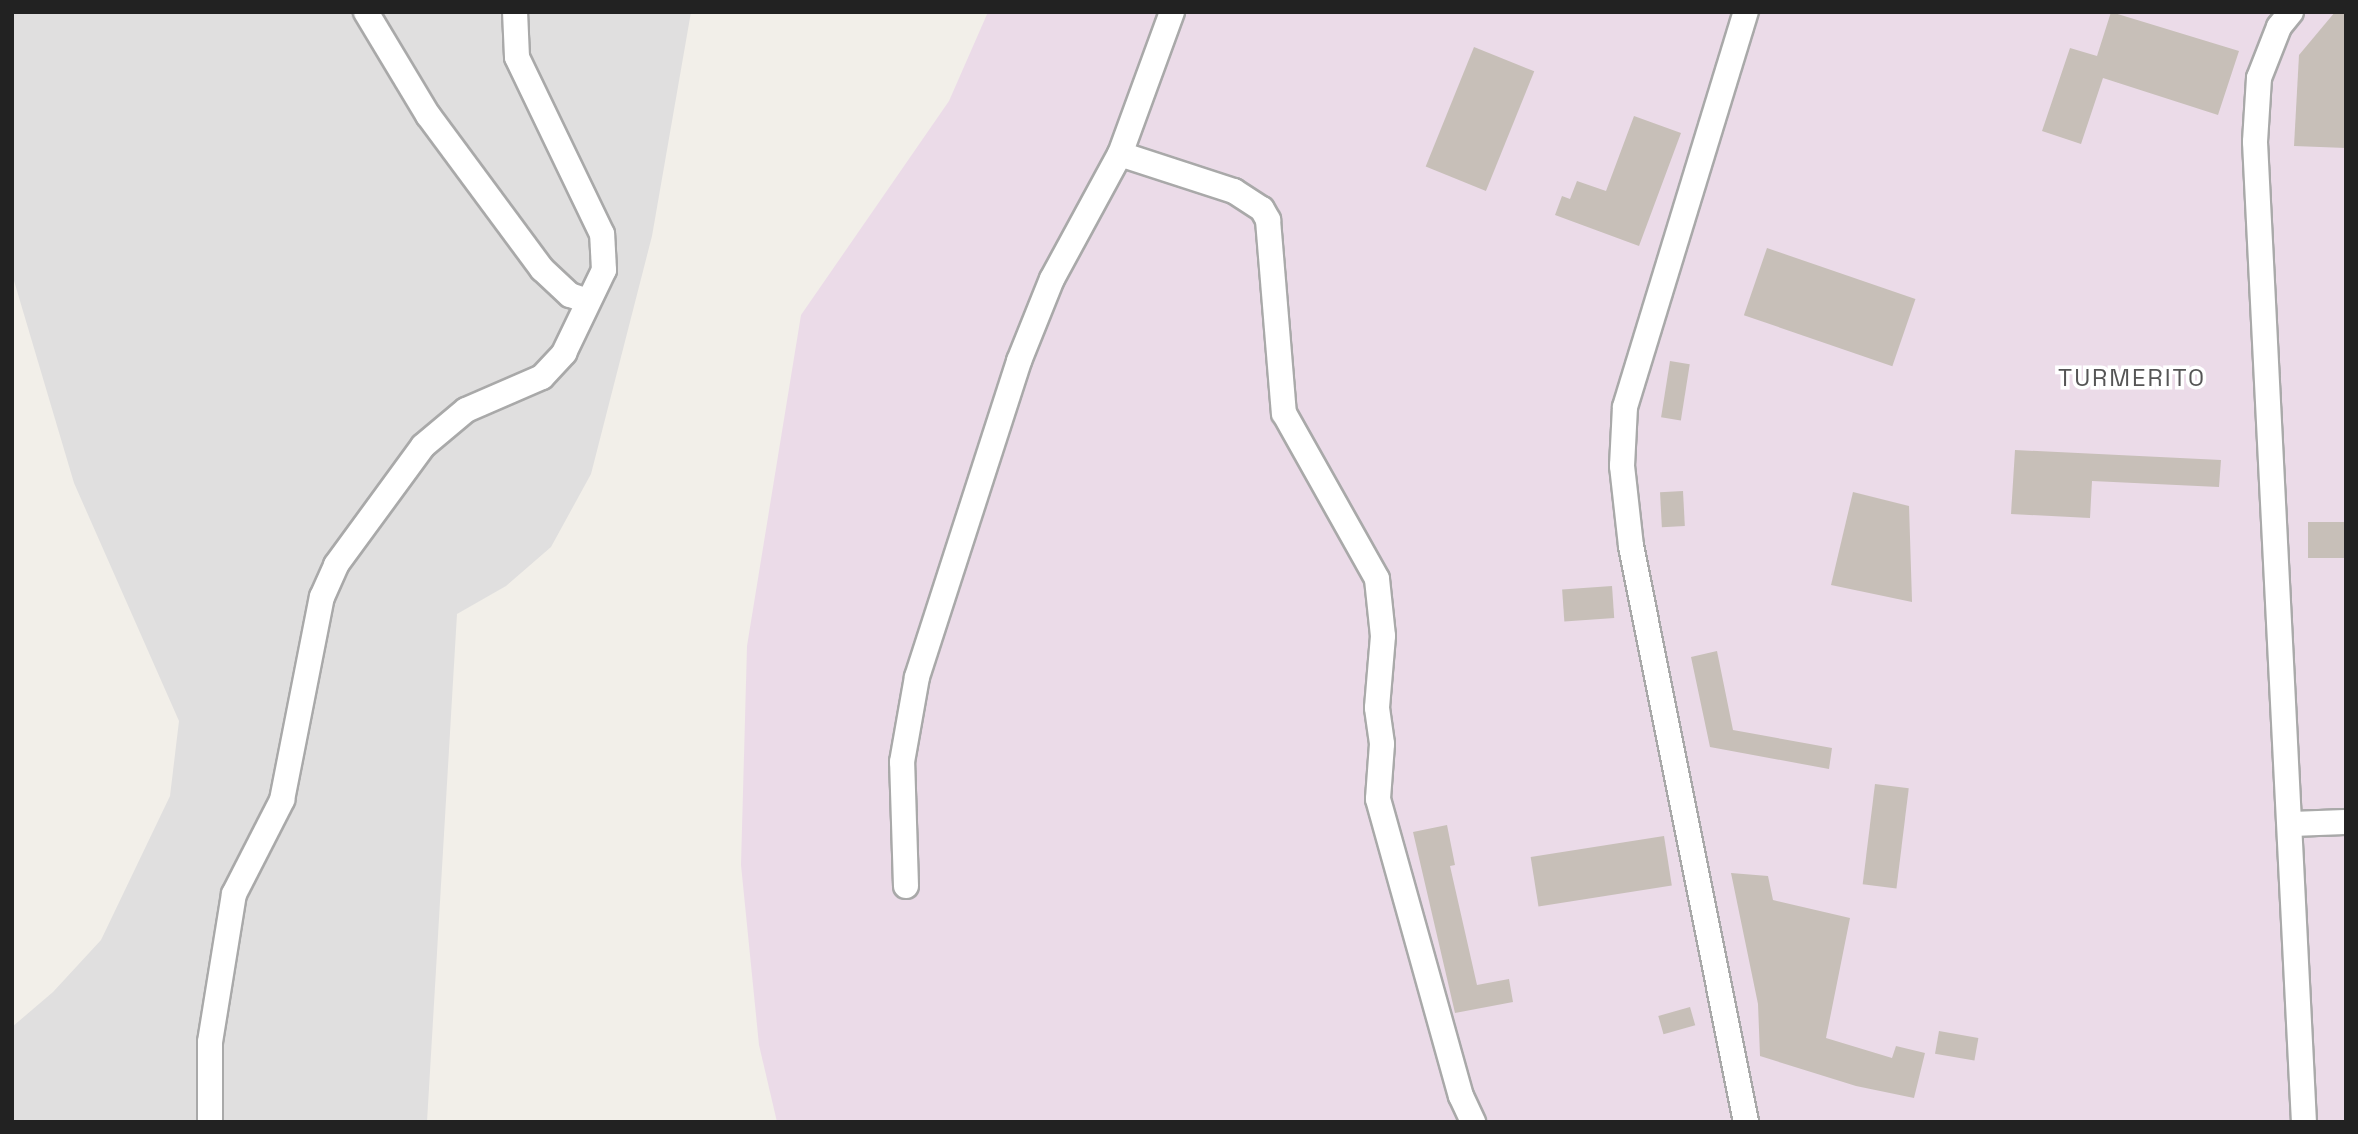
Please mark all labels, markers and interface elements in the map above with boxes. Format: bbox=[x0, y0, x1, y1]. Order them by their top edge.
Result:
district label: TURMERITO bbox=[2059, 364, 2205, 392]

